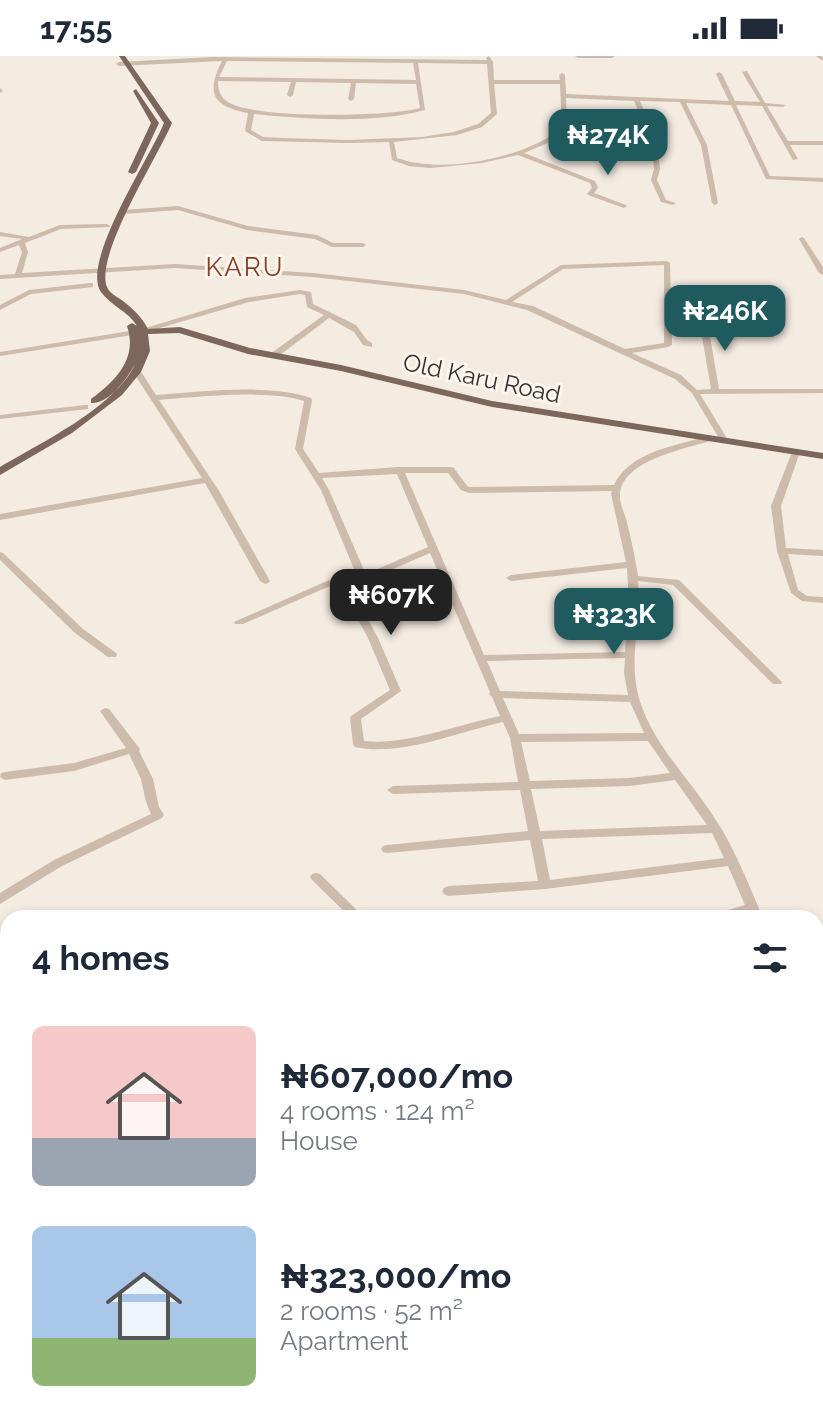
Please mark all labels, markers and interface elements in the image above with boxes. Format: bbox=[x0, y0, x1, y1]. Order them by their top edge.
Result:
text: 17:55 bbox=[40, 11, 112, 46]
pin: ₦274K bbox=[552, 109, 664, 177]
text: ₦274K bbox=[567, 120, 649, 150]
district label: KARU bbox=[206, 252, 284, 282]
pin: ₦246K bbox=[669, 285, 781, 353]
text: ₦246K bbox=[682, 296, 768, 326]
street label: Old Karu Road bbox=[400, 347, 564, 409]
pin: ₦607K bbox=[335, 569, 447, 637]
text: ₦607K bbox=[348, 580, 434, 610]
pin: ₦323K bbox=[558, 588, 670, 656]
text: ₦323K bbox=[572, 599, 656, 629]
icon: filters bbox=[748, 936, 792, 980]
text: 4 homes bbox=[32, 938, 170, 978]
text: ₦607,000/mo bbox=[280, 1056, 513, 1096]
icon: home bbox=[96, 1058, 192, 1154]
text: 4 rooms · 124 m² bbox=[280, 1096, 475, 1126]
text: House bbox=[280, 1126, 358, 1156]
text: ₦323,000/mo bbox=[280, 1256, 511, 1296]
icon: home bbox=[96, 1258, 192, 1354]
text: 2 rooms · 52 m² bbox=[280, 1296, 463, 1326]
text: Apartment bbox=[280, 1326, 409, 1356]

